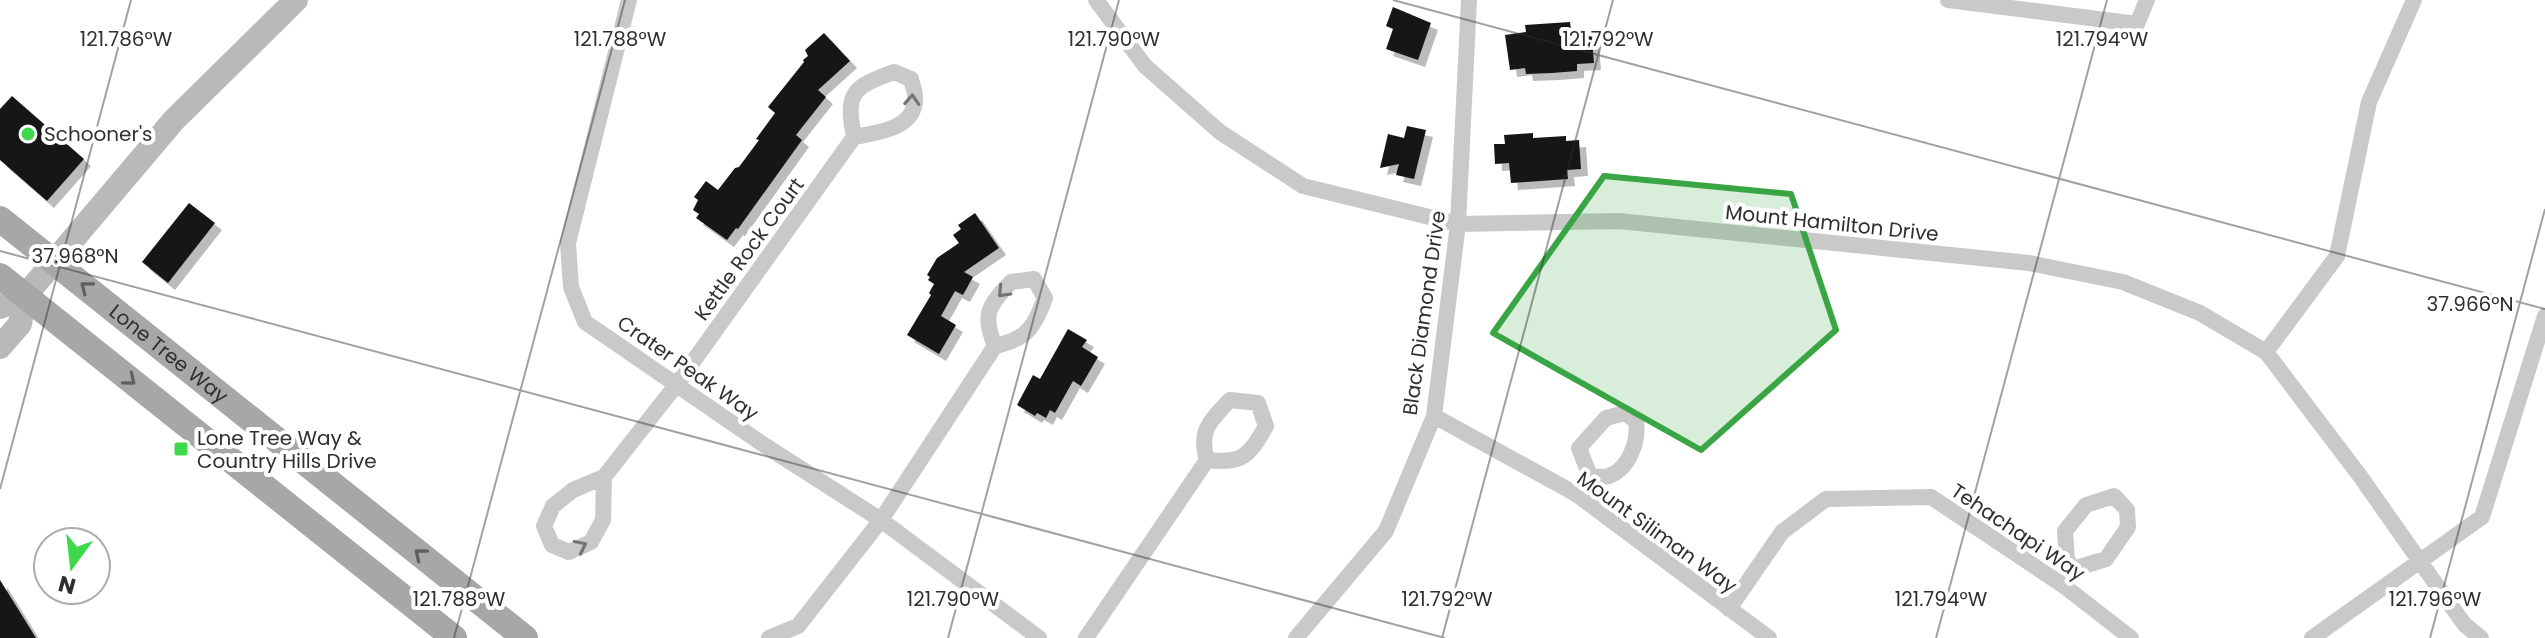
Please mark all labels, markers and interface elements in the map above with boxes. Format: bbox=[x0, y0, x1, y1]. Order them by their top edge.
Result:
text: 121.786°W bbox=[80, 25, 173, 53]
text: 121.788°W bbox=[574, 25, 667, 53]
text: 121.790°W bbox=[1068, 25, 1161, 53]
text: 121.792°W bbox=[1562, 25, 1654, 53]
text: 121.794°W bbox=[2056, 25, 2149, 53]
one-way arrow bbox=[903, 93, 920, 106]
place label: Schooner's bbox=[44, 120, 153, 148]
marker: Schooner's bbox=[19, 125, 37, 143]
street label: Kettle Rock Court bbox=[688, 172, 810, 326]
street label: Mount Hamilton Drive bbox=[1724, 198, 1940, 248]
street label: Black Diamond Drive bbox=[1396, 209, 1452, 417]
text: 37.968°N bbox=[31, 242, 119, 270]
one-way arrow bbox=[80, 283, 95, 297]
one-way arrow bbox=[998, 283, 1012, 297]
text: 37.966°N bbox=[2426, 290, 2514, 318]
street label: Lone Tree Way bbox=[104, 298, 234, 410]
street label: Crater Peak Way bbox=[612, 309, 764, 427]
one-way arrow bbox=[120, 370, 135, 384]
place label: Lone Tree Way & Country Hills Drive bbox=[197, 424, 377, 475]
marker: Lone Tree Way & Country Hills Drive bbox=[172, 440, 190, 458]
street label: Mount Siliman Way bbox=[1571, 464, 1743, 600]
street label: Tehachapi Way bbox=[1945, 477, 2091, 587]
north arrow bbox=[32, 526, 112, 606]
one-way arrow bbox=[572, 540, 587, 555]
one-way arrow bbox=[415, 549, 430, 564]
text: N bbox=[55, 568, 79, 602]
text: 121.788°W bbox=[413, 585, 506, 613]
text: 121.790°W bbox=[907, 585, 1000, 613]
text: 121.792°W bbox=[1401, 585, 1493, 613]
text: 121.794°W bbox=[1895, 585, 1988, 613]
text: 121.796°W bbox=[2389, 585, 2482, 613]

